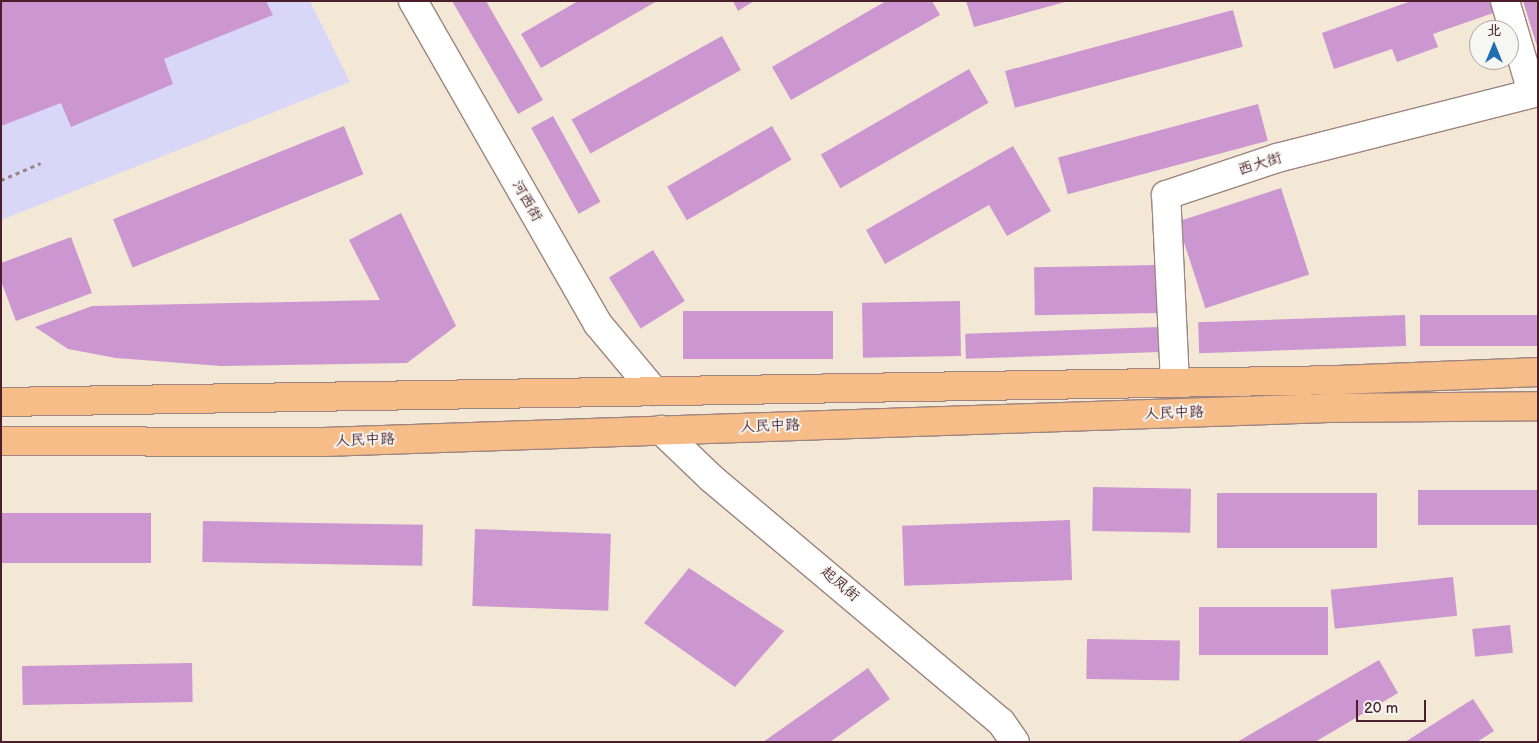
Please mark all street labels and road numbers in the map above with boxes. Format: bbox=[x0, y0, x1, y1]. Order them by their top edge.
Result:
street label: 西大街 bbox=[1236, 149, 1284, 179]
street label: 河西街 bbox=[508, 177, 546, 225]
street label: 人民中路 bbox=[1144, 403, 1204, 423]
street label: 人民中路 bbox=[740, 416, 800, 436]
street label: 人民中路 bbox=[335, 430, 395, 450]
street label: 起凤街 bbox=[817, 563, 863, 605]

